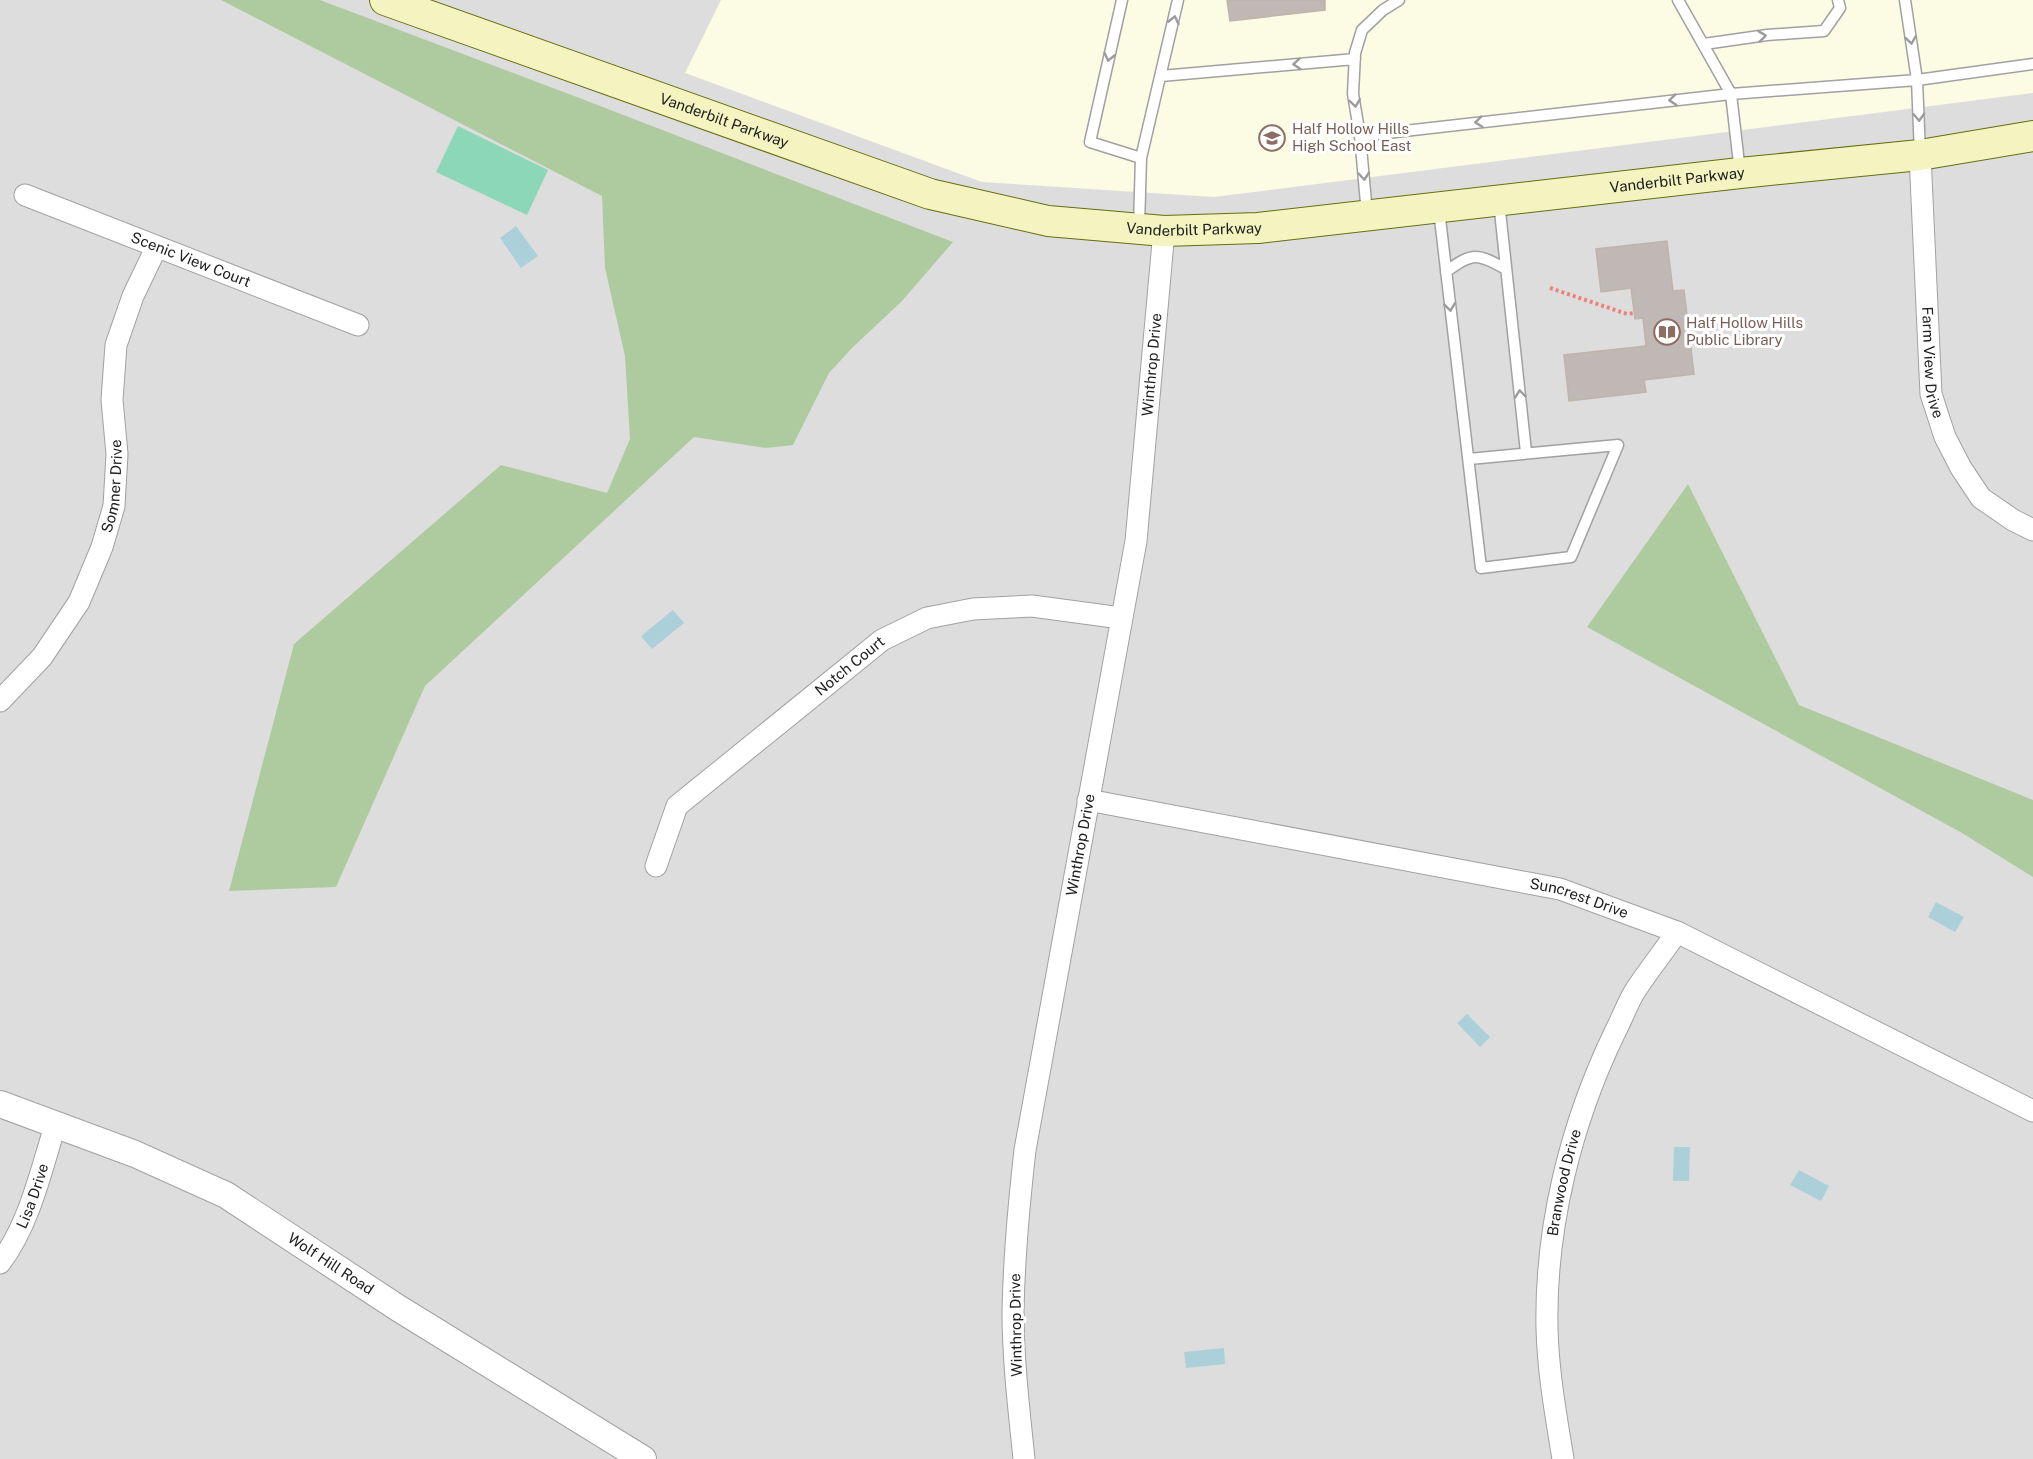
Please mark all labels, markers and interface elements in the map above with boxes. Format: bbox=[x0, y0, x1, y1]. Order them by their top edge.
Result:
one-way arrow bbox=[1166, 15, 1179, 25]
one-way arrow bbox=[1757, 30, 1766, 43]
one-way arrow bbox=[1905, 35, 1917, 45]
one-way arrow bbox=[1104, 52, 1117, 62]
one-way arrow bbox=[1292, 57, 1301, 70]
street label: Vanderbilt Parkway bbox=[658, 89, 791, 151]
one-way arrow bbox=[1669, 94, 1678, 106]
one-way arrow bbox=[1348, 98, 1360, 107]
one-way arrow bbox=[1912, 113, 1925, 122]
one-way arrow bbox=[1475, 116, 1484, 128]
place label: Half Hollow Hills High School East bbox=[1292, 120, 1412, 154]
school or university icon: Half Hollow Hills High School East bbox=[1257, 123, 1287, 153]
street label: Vanderbilt Parkway bbox=[1609, 164, 1746, 196]
one-way arrow bbox=[1357, 171, 1370, 180]
street label: Vanderbilt Parkway bbox=[1126, 219, 1262, 239]
street label: Scenic View Court bbox=[129, 228, 253, 290]
one-way arrow bbox=[1444, 302, 1456, 311]
street label: Farm View Drive bbox=[1919, 306, 1947, 420]
street label: Winthrop Drive bbox=[1138, 312, 1165, 417]
place label: Half Hollow Hills Public Library bbox=[1686, 314, 1803, 348]
library icon: Half Hollow Hills Public Library bbox=[1652, 317, 1682, 347]
one-way arrow bbox=[1514, 390, 1527, 399]
street label: Somner Drive bbox=[98, 439, 125, 535]
street label: Notch Court bbox=[811, 632, 888, 699]
street label: Winthrop Drive bbox=[1062, 792, 1098, 897]
street label: Suncrest Drive bbox=[1528, 874, 1631, 921]
street label: Branwood Drive bbox=[1544, 1127, 1584, 1237]
street label: Lisa Drive bbox=[13, 1161, 51, 1231]
street label: Wolf Hill Road bbox=[285, 1229, 377, 1298]
street label: Winthrop Drive bbox=[1006, 1273, 1025, 1377]

